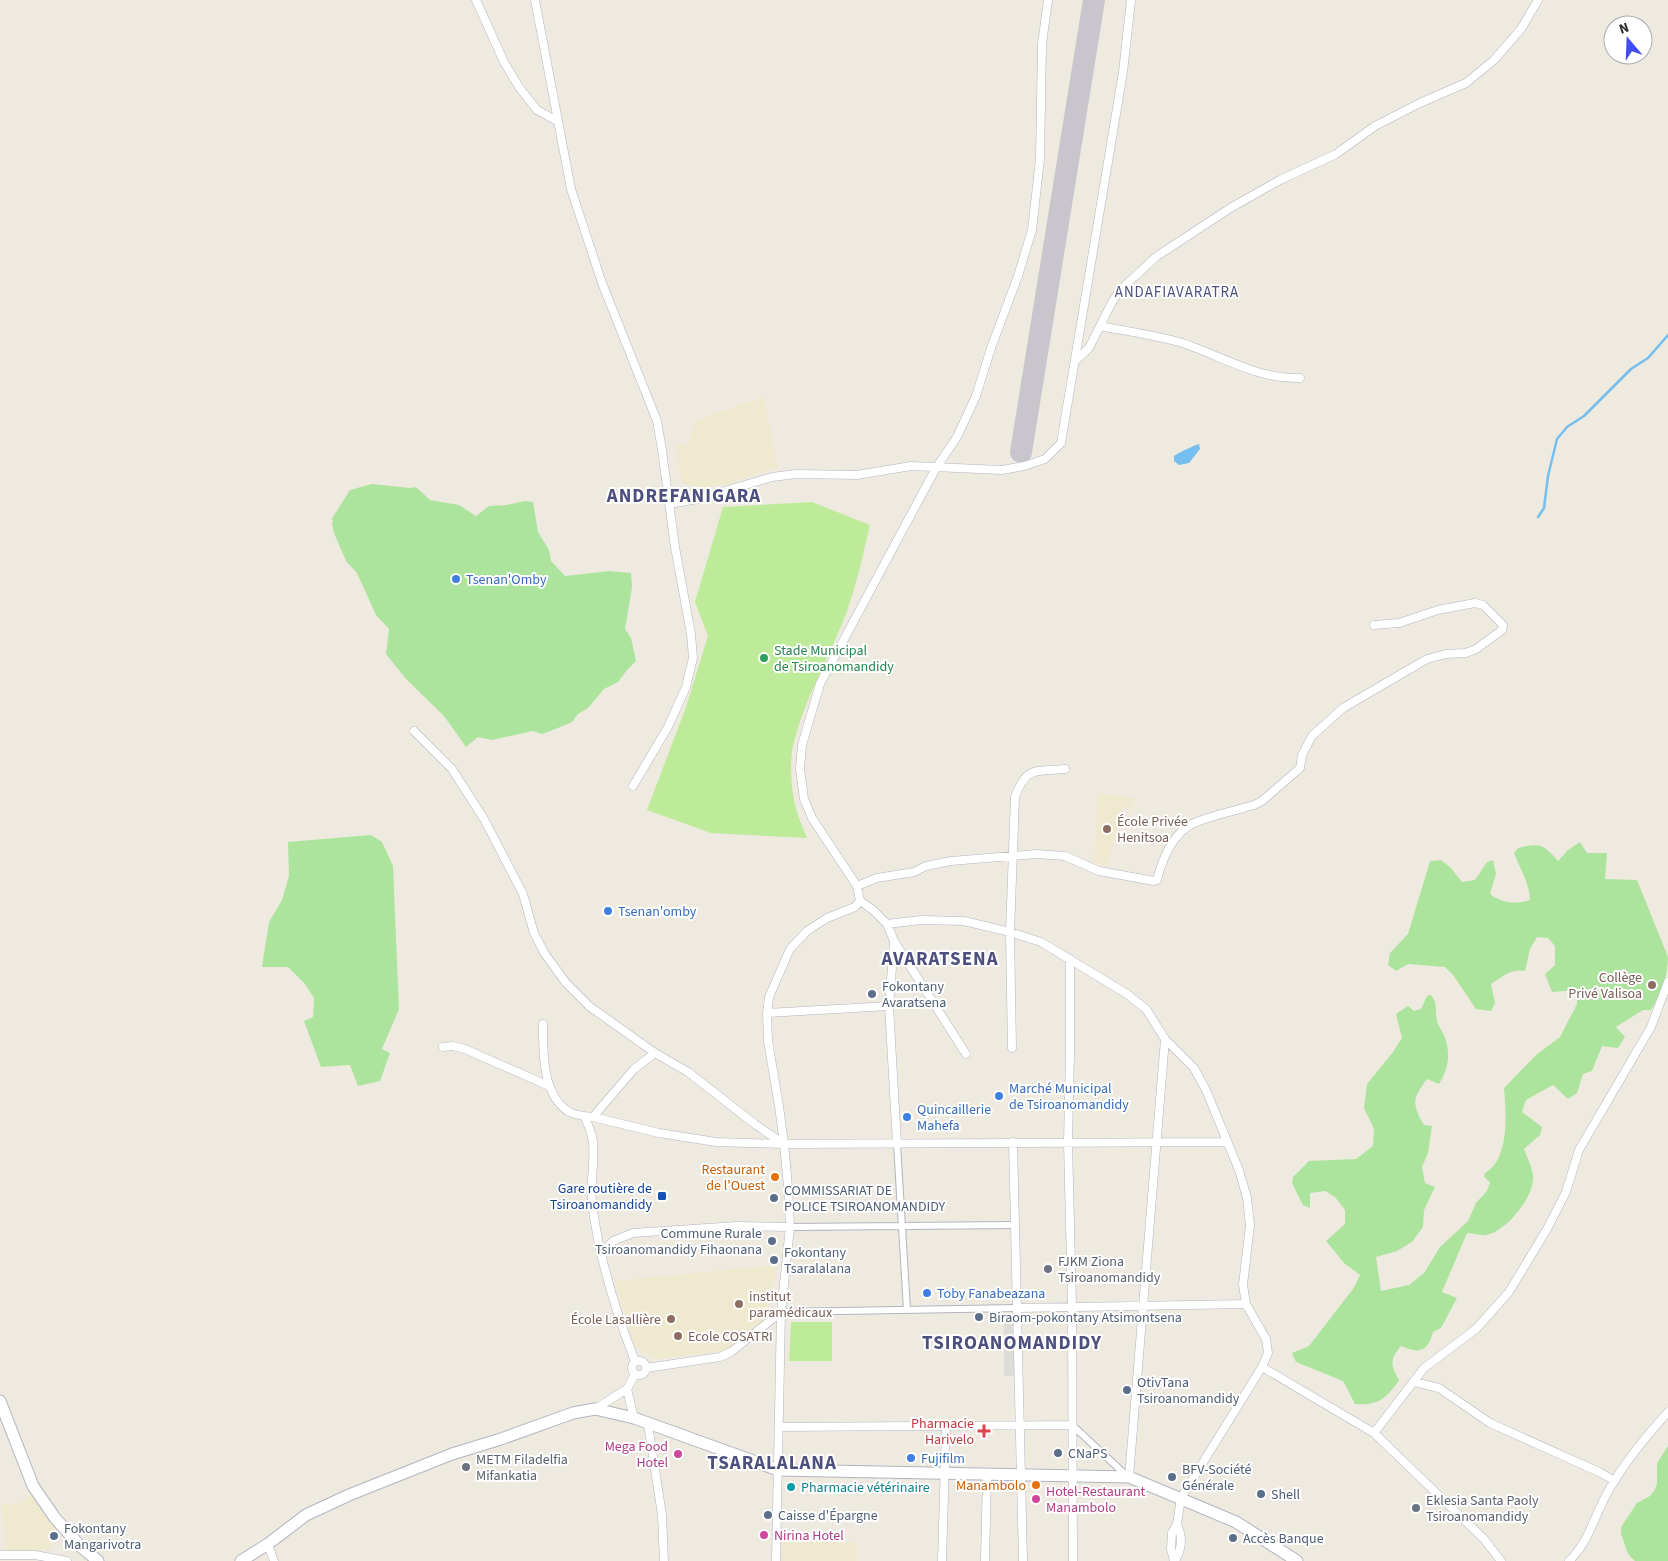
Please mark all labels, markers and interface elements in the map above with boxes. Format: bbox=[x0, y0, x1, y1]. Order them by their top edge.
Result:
north arrow bbox=[1603, 15, 1653, 65]
text: N bbox=[1616, 18, 1632, 40]
district label: ANDAFIAVARATRA bbox=[1115, 282, 1239, 303]
district label: ANDREFANIGARA bbox=[606, 483, 761, 510]
place label: Tsenan'Omby bbox=[466, 570, 547, 590]
marker: Tsenan'Omby bbox=[450, 573, 462, 585]
place label: Stade Municipal de Tsiroanomandidy bbox=[774, 641, 894, 677]
marker: Stade Municipal de Tsiroanomandidy bbox=[758, 652, 770, 664]
place label: École Privée Henitsoa bbox=[1117, 812, 1188, 848]
marker: École Privée Henitsoa bbox=[1101, 823, 1113, 835]
place label: Tsenan'omby bbox=[618, 902, 697, 922]
marker: Tsenan'omby bbox=[602, 905, 614, 917]
district label: AVARATSENA bbox=[880, 946, 999, 973]
place label: Collège Privé Valisoa bbox=[1568, 968, 1642, 1004]
place label: Fokontany Avaratsena bbox=[882, 977, 946, 1013]
marker: Collège Privé Valisoa bbox=[1646, 979, 1658, 991]
marker: Fokontany Avaratsena bbox=[866, 988, 878, 1000]
place label: Marché Municipal de Tsiroanomandidy bbox=[1009, 1079, 1129, 1115]
marker: Marché Municipal de Tsiroanomandidy bbox=[993, 1090, 1005, 1102]
place label: Quincaillerie Mahefa bbox=[917, 1100, 991, 1136]
marker: Quincaillerie Mahefa bbox=[901, 1111, 913, 1123]
place label: Restaurant de l'Ouest bbox=[702, 1160, 765, 1196]
marker: Restaurant de l'Ouest bbox=[769, 1171, 781, 1183]
place label: Gare routière de Tsiroanomandidy bbox=[550, 1179, 652, 1215]
place label: COMMISSARIAT DE POLICE TSIROANOMANDIDY bbox=[784, 1181, 946, 1217]
marker: Gare routière de Tsiroanomandidy bbox=[656, 1190, 668, 1202]
marker: COMMISSARIAT DE POLICE TSIROANOMANDIDY bbox=[768, 1192, 780, 1204]
place label: Commune Rurale Tsiroanomandidy Fihaonana bbox=[595, 1224, 762, 1260]
marker: Commune Rurale Tsiroanomandidy Fihaonana bbox=[766, 1235, 778, 1247]
place label: Fokontany Tsaralalana bbox=[784, 1243, 851, 1279]
place label: FJKM Ziona Tsiroanomandidy bbox=[1058, 1252, 1161, 1288]
marker: Fokontany Tsaralalana bbox=[768, 1254, 780, 1266]
marker: FJKM Ziona Tsiroanomandidy bbox=[1042, 1263, 1054, 1275]
place label: Toby Fanabeazana bbox=[937, 1284, 1045, 1304]
place label: institut paramédicaux bbox=[749, 1287, 833, 1323]
marker: Toby Fanabeazana bbox=[921, 1287, 933, 1299]
marker: institut paramédicaux bbox=[733, 1298, 745, 1310]
place label: Biraom-pokontany Atsimontsena bbox=[989, 1308, 1182, 1328]
place label: École Lasallière bbox=[571, 1310, 661, 1330]
marker: Biraom-pokontany Atsimontsena bbox=[973, 1311, 985, 1323]
marker: École Lasallière bbox=[665, 1313, 677, 1325]
place label: Ecole COSATRI bbox=[688, 1327, 773, 1347]
marker: Ecole COSATRI bbox=[672, 1330, 684, 1342]
district label: TSIROANOMANDIDY bbox=[922, 1330, 1102, 1357]
place label: OtivTana Tsiroanomandidy bbox=[1137, 1373, 1240, 1409]
marker: OtivTana Tsiroanomandidy bbox=[1121, 1384, 1133, 1396]
place label: Pharmacie Harivelo bbox=[911, 1414, 974, 1450]
marker: Pharmacie Harivelo bbox=[978, 1425, 990, 1437]
place label: Mega Food Hotel bbox=[605, 1437, 668, 1473]
place label: CNaPS bbox=[1068, 1444, 1107, 1464]
marker: CNaPS bbox=[1052, 1447, 1064, 1459]
marker: Mega Food Hotel bbox=[672, 1448, 684, 1460]
place label: Fujifilm bbox=[921, 1449, 965, 1469]
place label: METM Filadelfia Mifankatia bbox=[476, 1450, 568, 1486]
district label: TSARALALANA bbox=[707, 1450, 837, 1477]
marker: Fujifilm bbox=[905, 1452, 917, 1464]
place label: BFV-Société Générale bbox=[1182, 1460, 1251, 1496]
marker: METM Filadelfia Mifankatia bbox=[460, 1461, 472, 1473]
marker: BFV-Société Générale bbox=[1166, 1471, 1178, 1483]
place label: Manambolo bbox=[956, 1476, 1026, 1496]
place label: Pharmacie vétérinaire bbox=[801, 1478, 930, 1498]
marker: Manambolo bbox=[1030, 1479, 1042, 1491]
marker: Pharmacie vétérinaire bbox=[785, 1481, 797, 1493]
place label: Hotel-Restaurant Manambolo bbox=[1046, 1482, 1146, 1518]
place label: Shell bbox=[1271, 1485, 1301, 1505]
marker: Shell bbox=[1255, 1488, 1267, 1500]
place label: Eklesia Santa Paoly Tsiroanomandidy bbox=[1426, 1491, 1539, 1527]
marker: Hotel-Restaurant Manambolo bbox=[1030, 1493, 1042, 1505]
marker: Eklesia Santa Paoly Tsiroanomandidy bbox=[1410, 1502, 1422, 1514]
place label: Caisse d'Épargne bbox=[778, 1506, 878, 1526]
marker: Caisse d'Épargne bbox=[762, 1509, 774, 1521]
place label: Fokontany Mangarivotra bbox=[64, 1519, 141, 1555]
place label: Nirina Hotel bbox=[774, 1526, 844, 1546]
marker: Nirina Hotel bbox=[758, 1529, 770, 1541]
place label: Accès Banque bbox=[1243, 1529, 1324, 1549]
marker: Fokontany Mangarivotra bbox=[48, 1530, 60, 1542]
marker: Accès Banque bbox=[1227, 1532, 1239, 1544]

